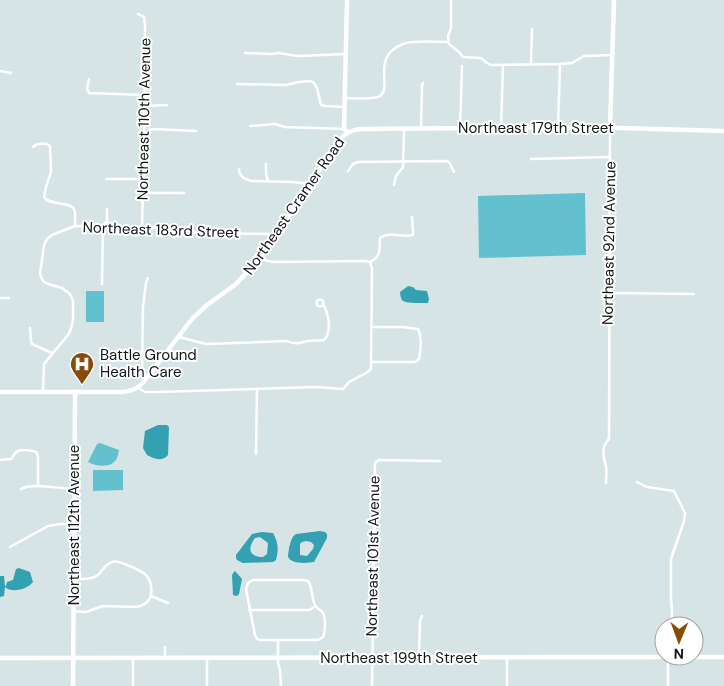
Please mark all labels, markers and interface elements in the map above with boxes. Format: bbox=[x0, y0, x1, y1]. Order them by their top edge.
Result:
street label: Northeast 110th Avenue bbox=[133, 38, 155, 200]
street label: Northeast 179th Street bbox=[458, 118, 614, 138]
street label: Northeast Cramer Road bbox=[239, 133, 349, 279]
street label: Northeast 92nd Avenue bbox=[598, 161, 620, 325]
street label: Northeast 183rd Street bbox=[82, 217, 240, 243]
place label: Battle Ground Health Care bbox=[100, 345, 197, 382]
hospital icon: Battle Ground Health Care bbox=[69, 351, 95, 385]
street label: Northeast 112th Avenue bbox=[64, 445, 84, 605]
street label: Northeast 101st Avenue bbox=[362, 475, 384, 637]
north arrow bbox=[654, 616, 704, 666]
text: N bbox=[674, 645, 684, 663]
street label: Northeast 199th Street bbox=[320, 648, 478, 668]

